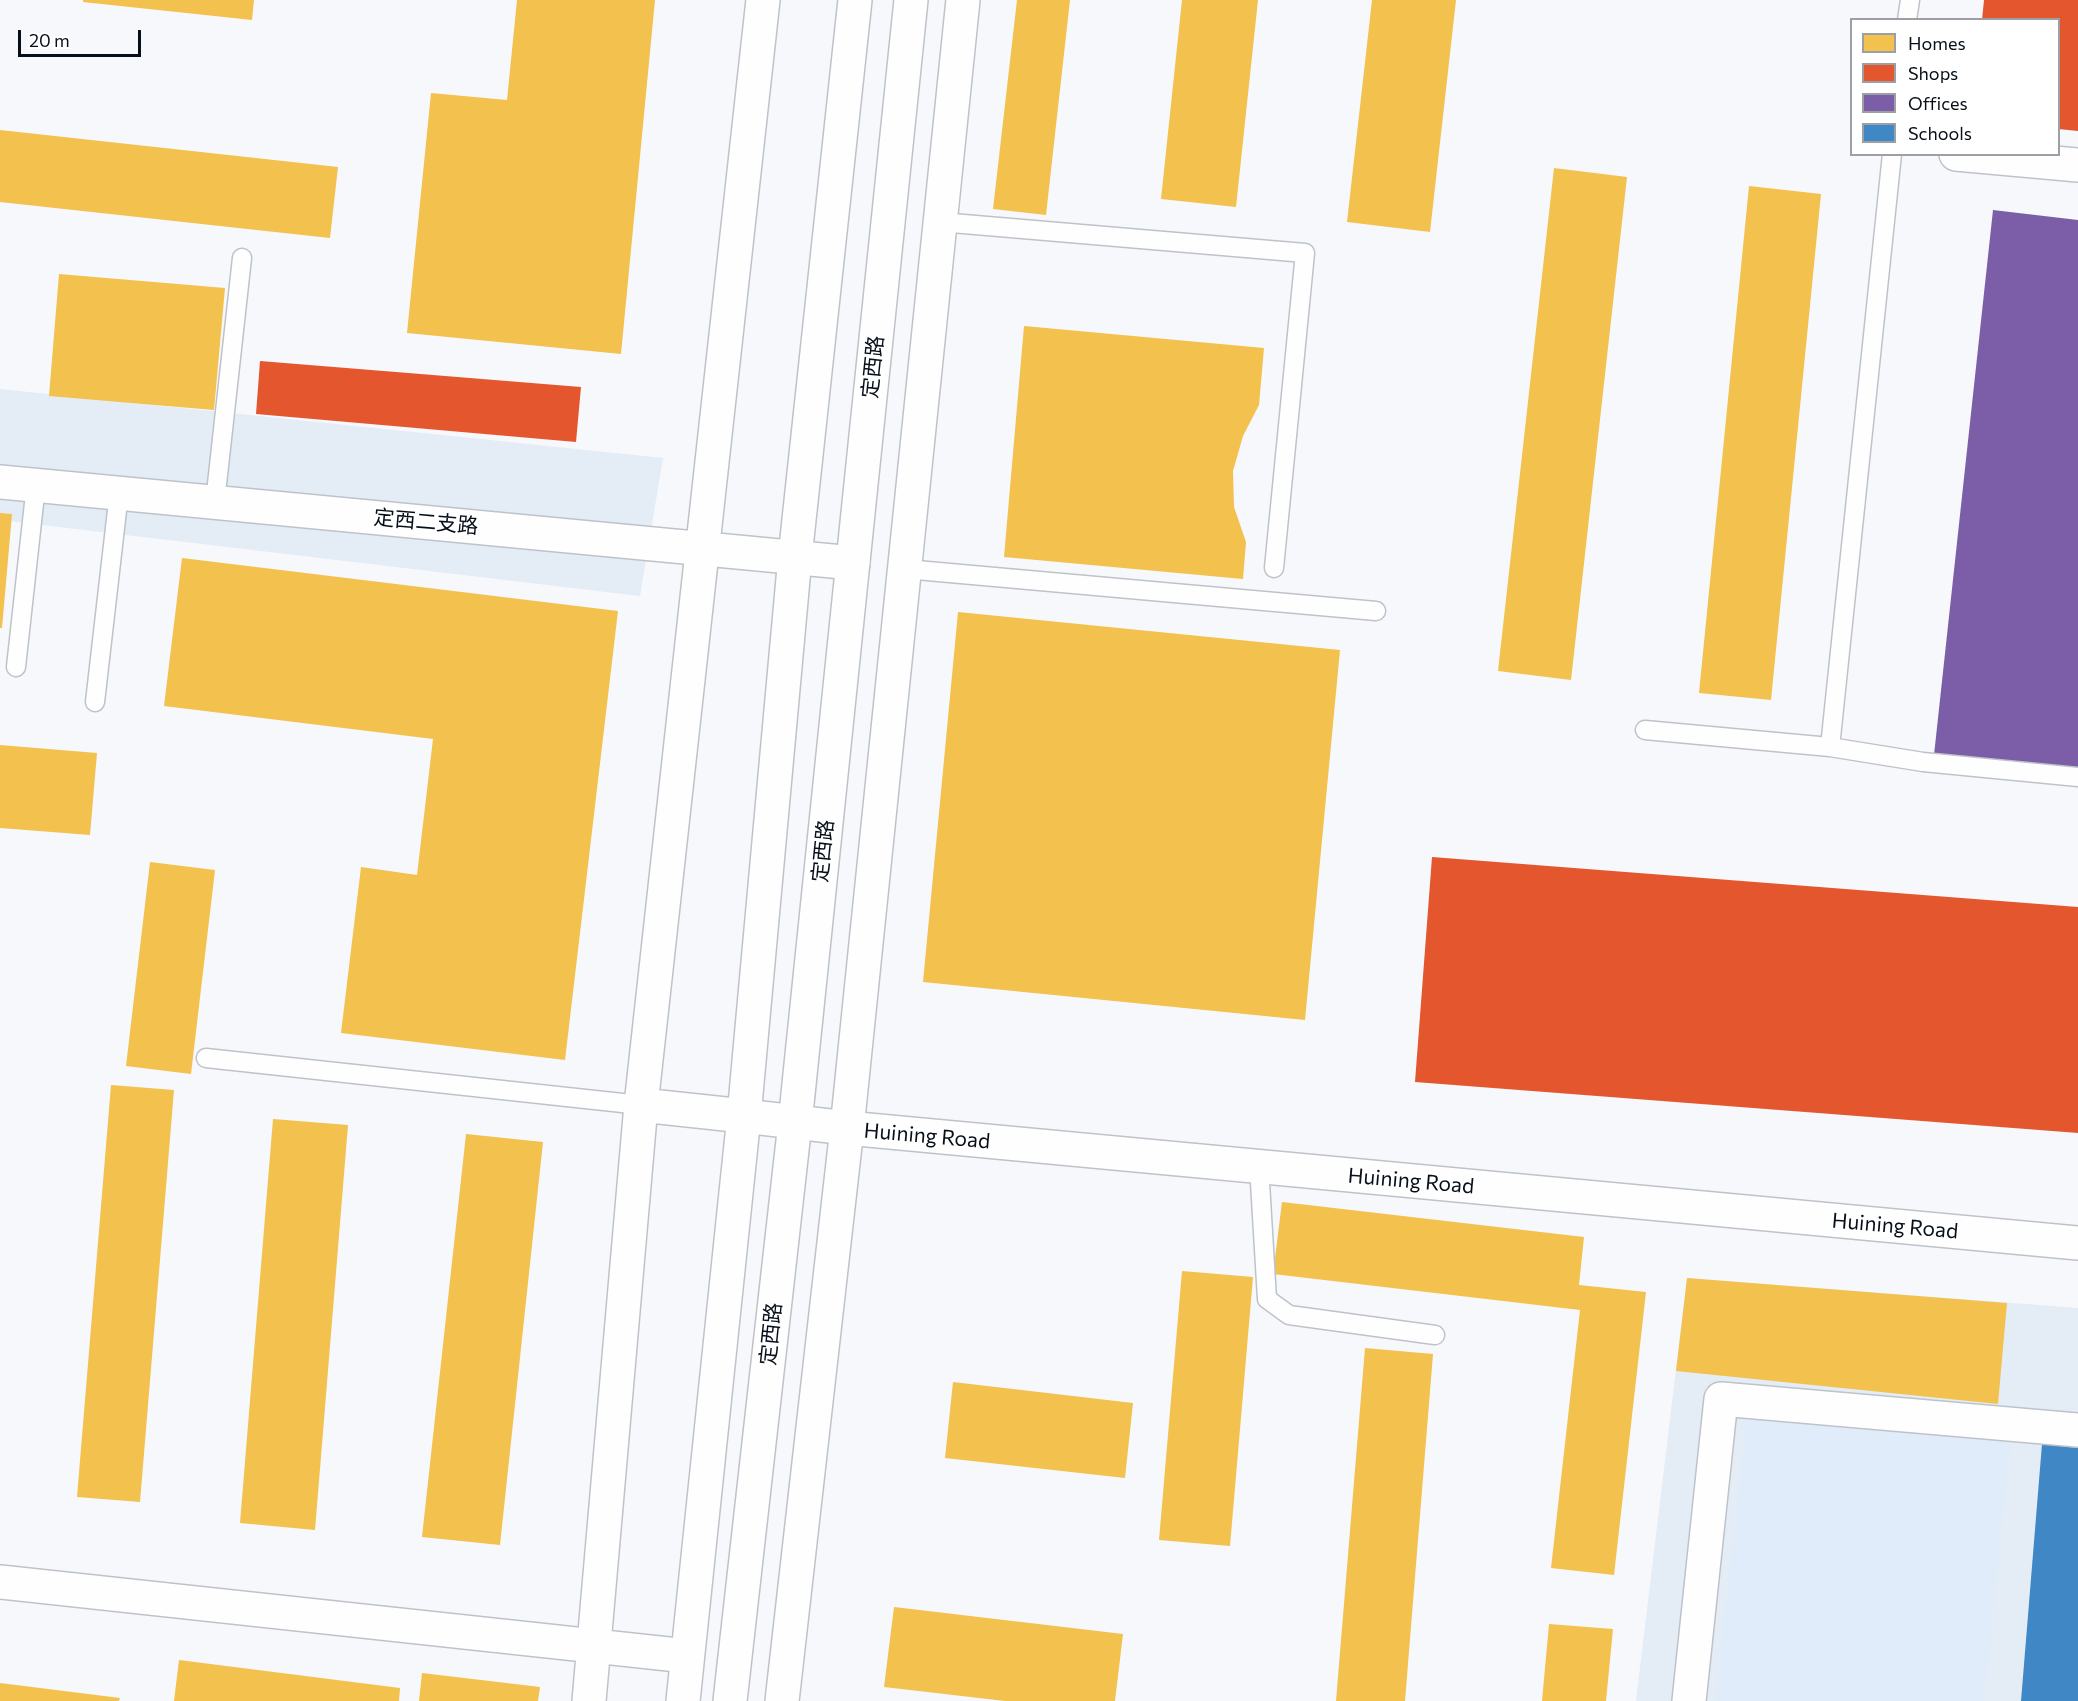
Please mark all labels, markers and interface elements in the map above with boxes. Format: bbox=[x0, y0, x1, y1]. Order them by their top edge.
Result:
scale bar bbox=[21, 18, 144, 56]
legend bbox=[1850, 18, 2060, 156]
text: 20 m bbox=[29, 29, 70, 51]
text: Homes bbox=[1908, 32, 1966, 54]
text: Shops bbox=[1908, 62, 1958, 84]
text: Offices bbox=[1908, 92, 1968, 114]
text: Schools bbox=[1908, 122, 1972, 144]
street label: 定西路 bbox=[857, 334, 889, 400]
street label: 定西二支路 bbox=[373, 505, 479, 539]
street label: 定西路 bbox=[807, 818, 839, 884]
street label: Huining Road bbox=[863, 1118, 991, 1154]
street label: Huining Road bbox=[1347, 1163, 1475, 1199]
street label: Huining Road bbox=[1831, 1208, 1959, 1244]
street label: 定西路 bbox=[755, 1301, 787, 1367]

